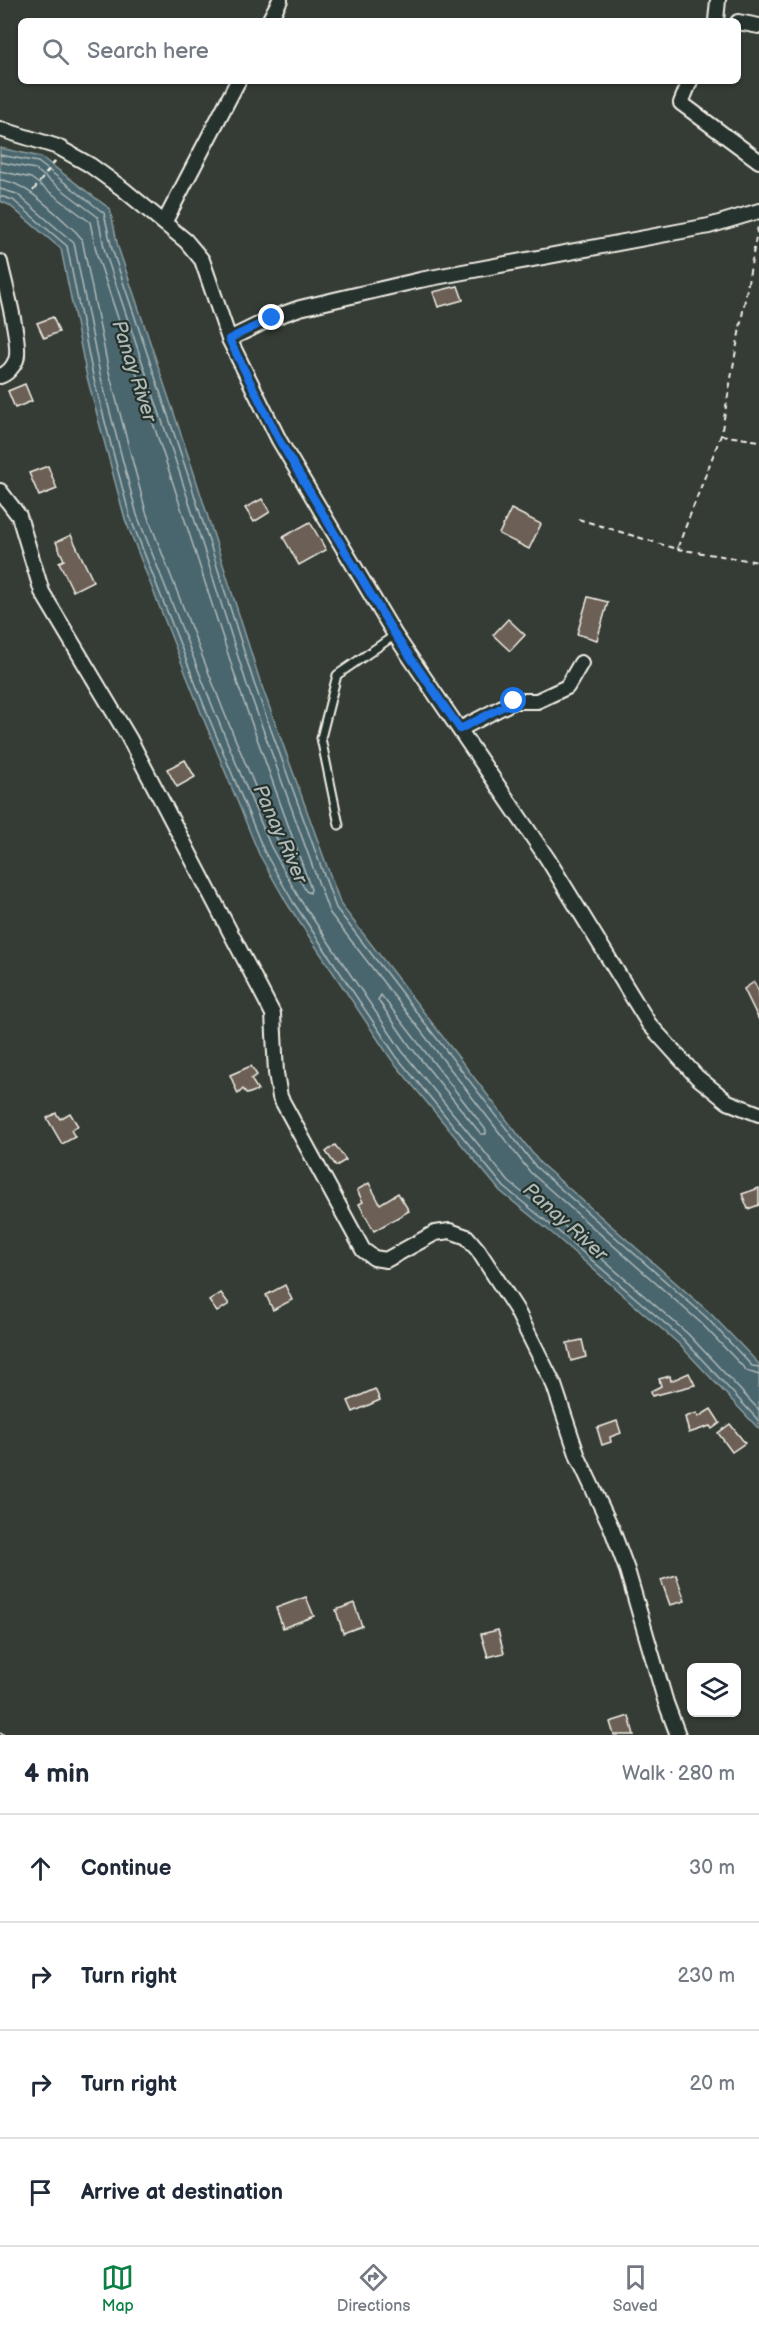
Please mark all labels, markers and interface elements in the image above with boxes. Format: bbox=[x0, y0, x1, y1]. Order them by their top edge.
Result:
search box bbox=[18, 18, 741, 84]
icon: search bbox=[39, 35, 72, 68]
text: Search here bbox=[87, 38, 209, 65]
route end bbox=[258, 304, 284, 330]
water label: Panay River bbox=[106, 317, 162, 427]
route start bbox=[500, 687, 526, 713]
water label: Panay River bbox=[248, 781, 313, 889]
water label: Panay River bbox=[518, 1178, 614, 1267]
map controls bbox=[687, 1663, 741, 1717]
button: layers bbox=[687, 1663, 741, 1717]
text: 4 min bbox=[24, 1759, 89, 1790]
text: Walk · 280 m bbox=[622, 1762, 735, 1786]
icon: ahead bbox=[24, 1852, 57, 1885]
text: Continue bbox=[81, 1855, 171, 1882]
text: 30 m bbox=[689, 1856, 735, 1880]
icon: right bbox=[24, 1960, 57, 1993]
text: Turn right bbox=[81, 1963, 177, 1990]
text: 230 m bbox=[678, 1964, 735, 1988]
icon: right bbox=[24, 2068, 57, 2101]
text: Turn right bbox=[81, 2071, 177, 2098]
text: 20 m bbox=[690, 2072, 735, 2096]
icon: arrive bbox=[24, 2176, 57, 2209]
text: Arrive at destination bbox=[81, 2179, 283, 2206]
tab: Map bbox=[101, 2261, 134, 2316]
tab: Directions bbox=[337, 2261, 410, 2316]
tab: Saved bbox=[613, 2261, 658, 2316]

